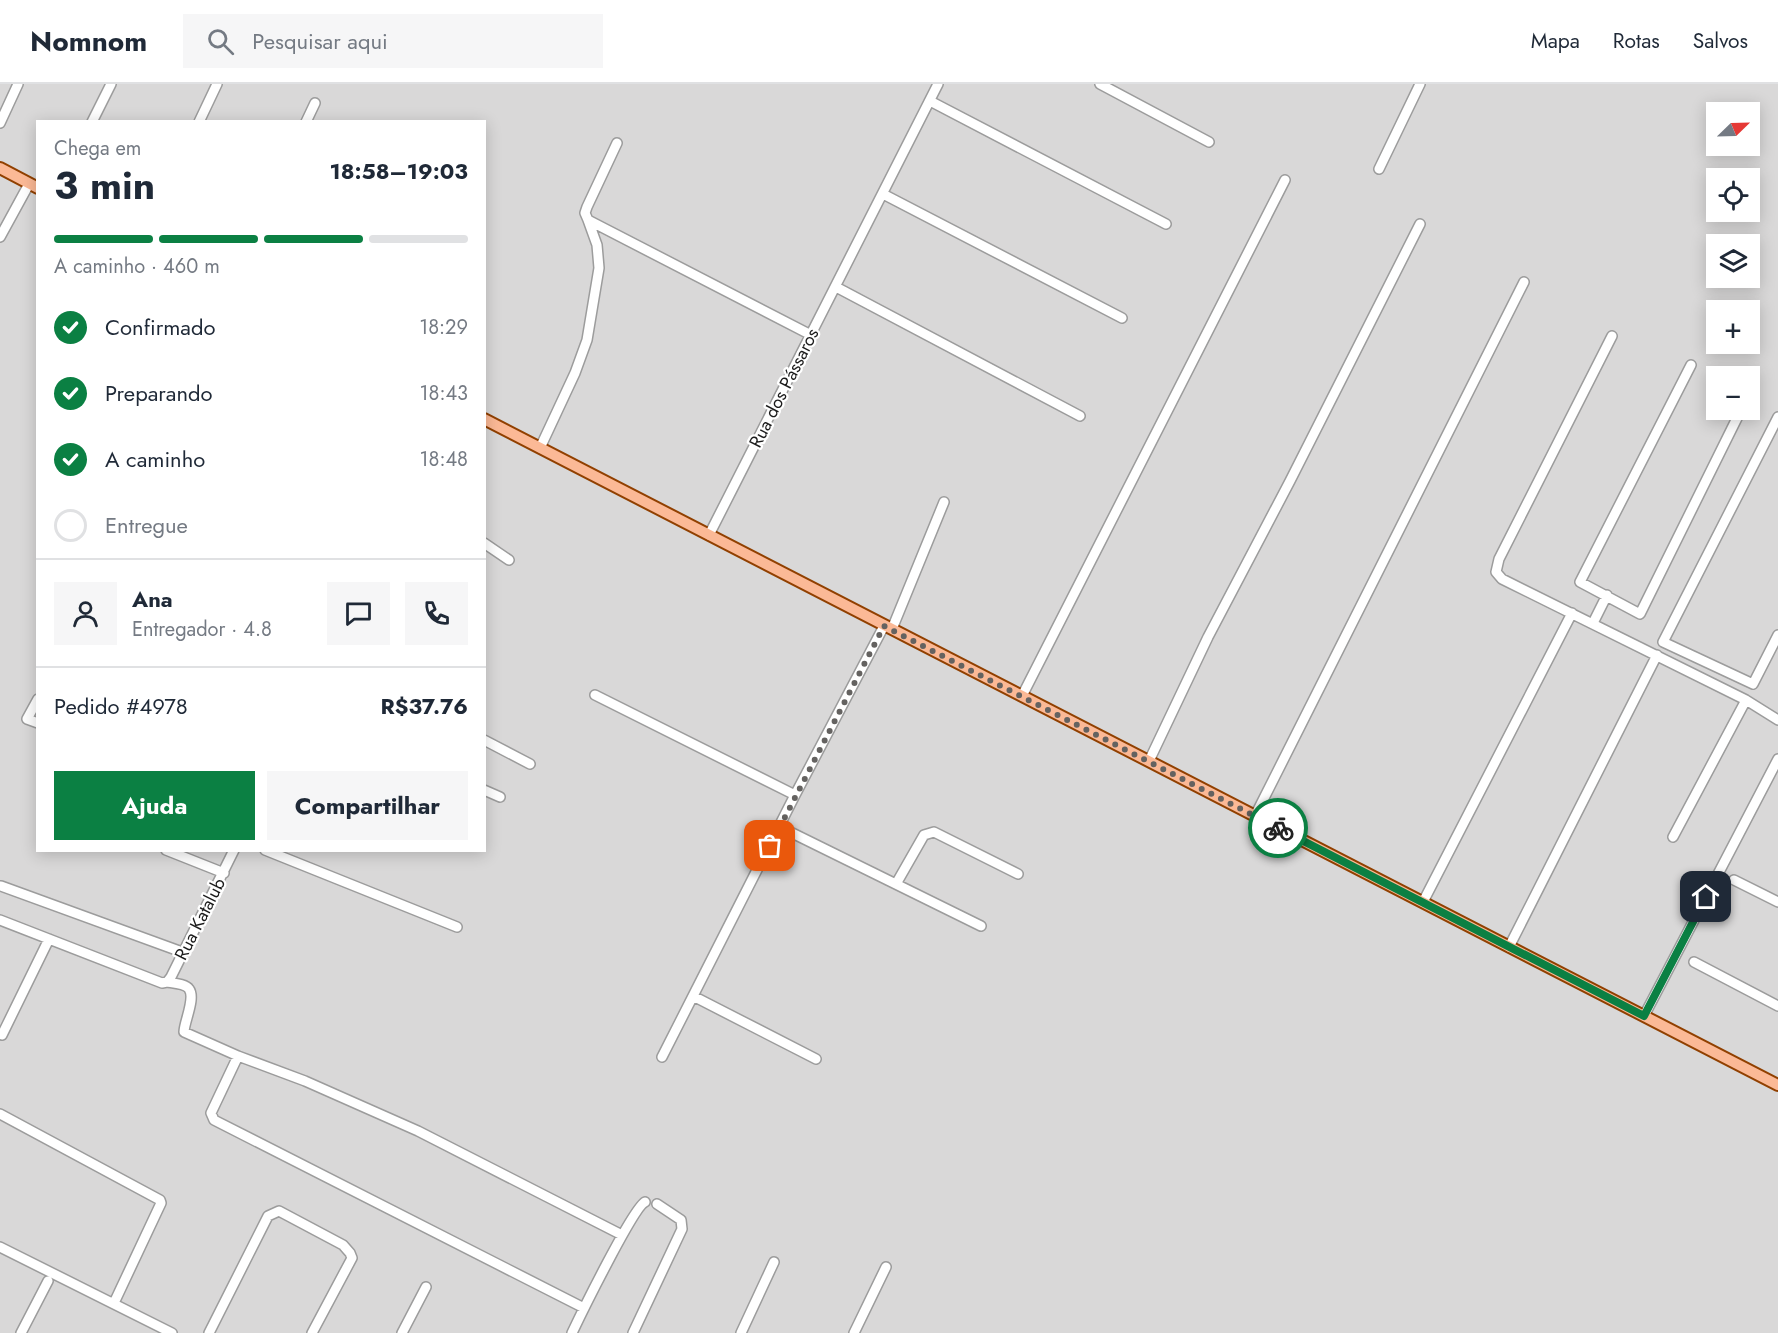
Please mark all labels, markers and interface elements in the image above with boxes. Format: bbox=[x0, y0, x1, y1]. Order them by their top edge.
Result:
search box bbox=[183, 14, 603, 68]
text: Nomnom bbox=[30, 21, 147, 62]
icon: search bbox=[204, 25, 237, 58]
text: Pesquisar aqui bbox=[252, 25, 388, 57]
text: Mapa bbox=[1531, 26, 1580, 56]
text: Rotas bbox=[1613, 26, 1660, 56]
text: Salvos bbox=[1693, 26, 1748, 56]
north arrow bbox=[1706, 102, 1760, 156]
map controls bbox=[1706, 102, 1760, 420]
text: Chega em bbox=[54, 134, 141, 163]
text: 18:58–19:03 bbox=[329, 155, 468, 187]
text: 3 min bbox=[54, 157, 155, 214]
button: locate bbox=[1706, 168, 1760, 222]
button: layers bbox=[1706, 234, 1760, 288]
text: A caminho · 460 m bbox=[54, 252, 220, 281]
button: + bbox=[1706, 300, 1760, 354]
icon: check bbox=[54, 311, 87, 344]
text: Confirmado bbox=[105, 311, 215, 343]
text: 18:29 bbox=[419, 313, 468, 342]
street label: Rua dos Pássaros bbox=[743, 324, 825, 452]
button: − bbox=[1706, 366, 1760, 420]
icon: check bbox=[54, 377, 87, 410]
text: Preparando bbox=[105, 377, 213, 409]
text: 18:43 bbox=[420, 379, 468, 408]
icon: check bbox=[54, 443, 87, 476]
text: A caminho bbox=[105, 443, 205, 475]
text: 18:48 bbox=[420, 445, 468, 474]
text: Entregue bbox=[105, 509, 188, 541]
button: person bbox=[54, 582, 117, 645]
button: chat bbox=[327, 582, 390, 645]
button: phone bbox=[405, 582, 468, 645]
text: Ana bbox=[132, 583, 173, 615]
text: Entregador · 4.8 bbox=[132, 615, 272, 644]
text: Pedido #4978 bbox=[54, 690, 188, 722]
text: R$37.76 bbox=[381, 690, 468, 722]
button: Ajuda bbox=[54, 771, 255, 840]
button: Compartilhar bbox=[267, 771, 468, 840]
courier bbox=[1248, 798, 1308, 858]
icon: bike bbox=[1262, 812, 1295, 845]
pin bbox=[744, 820, 795, 871]
icon: bag bbox=[753, 829, 786, 862]
pin bbox=[1680, 871, 1731, 922]
street label: Rua Katalub bbox=[168, 873, 232, 965]
icon: home bbox=[1689, 880, 1722, 913]

